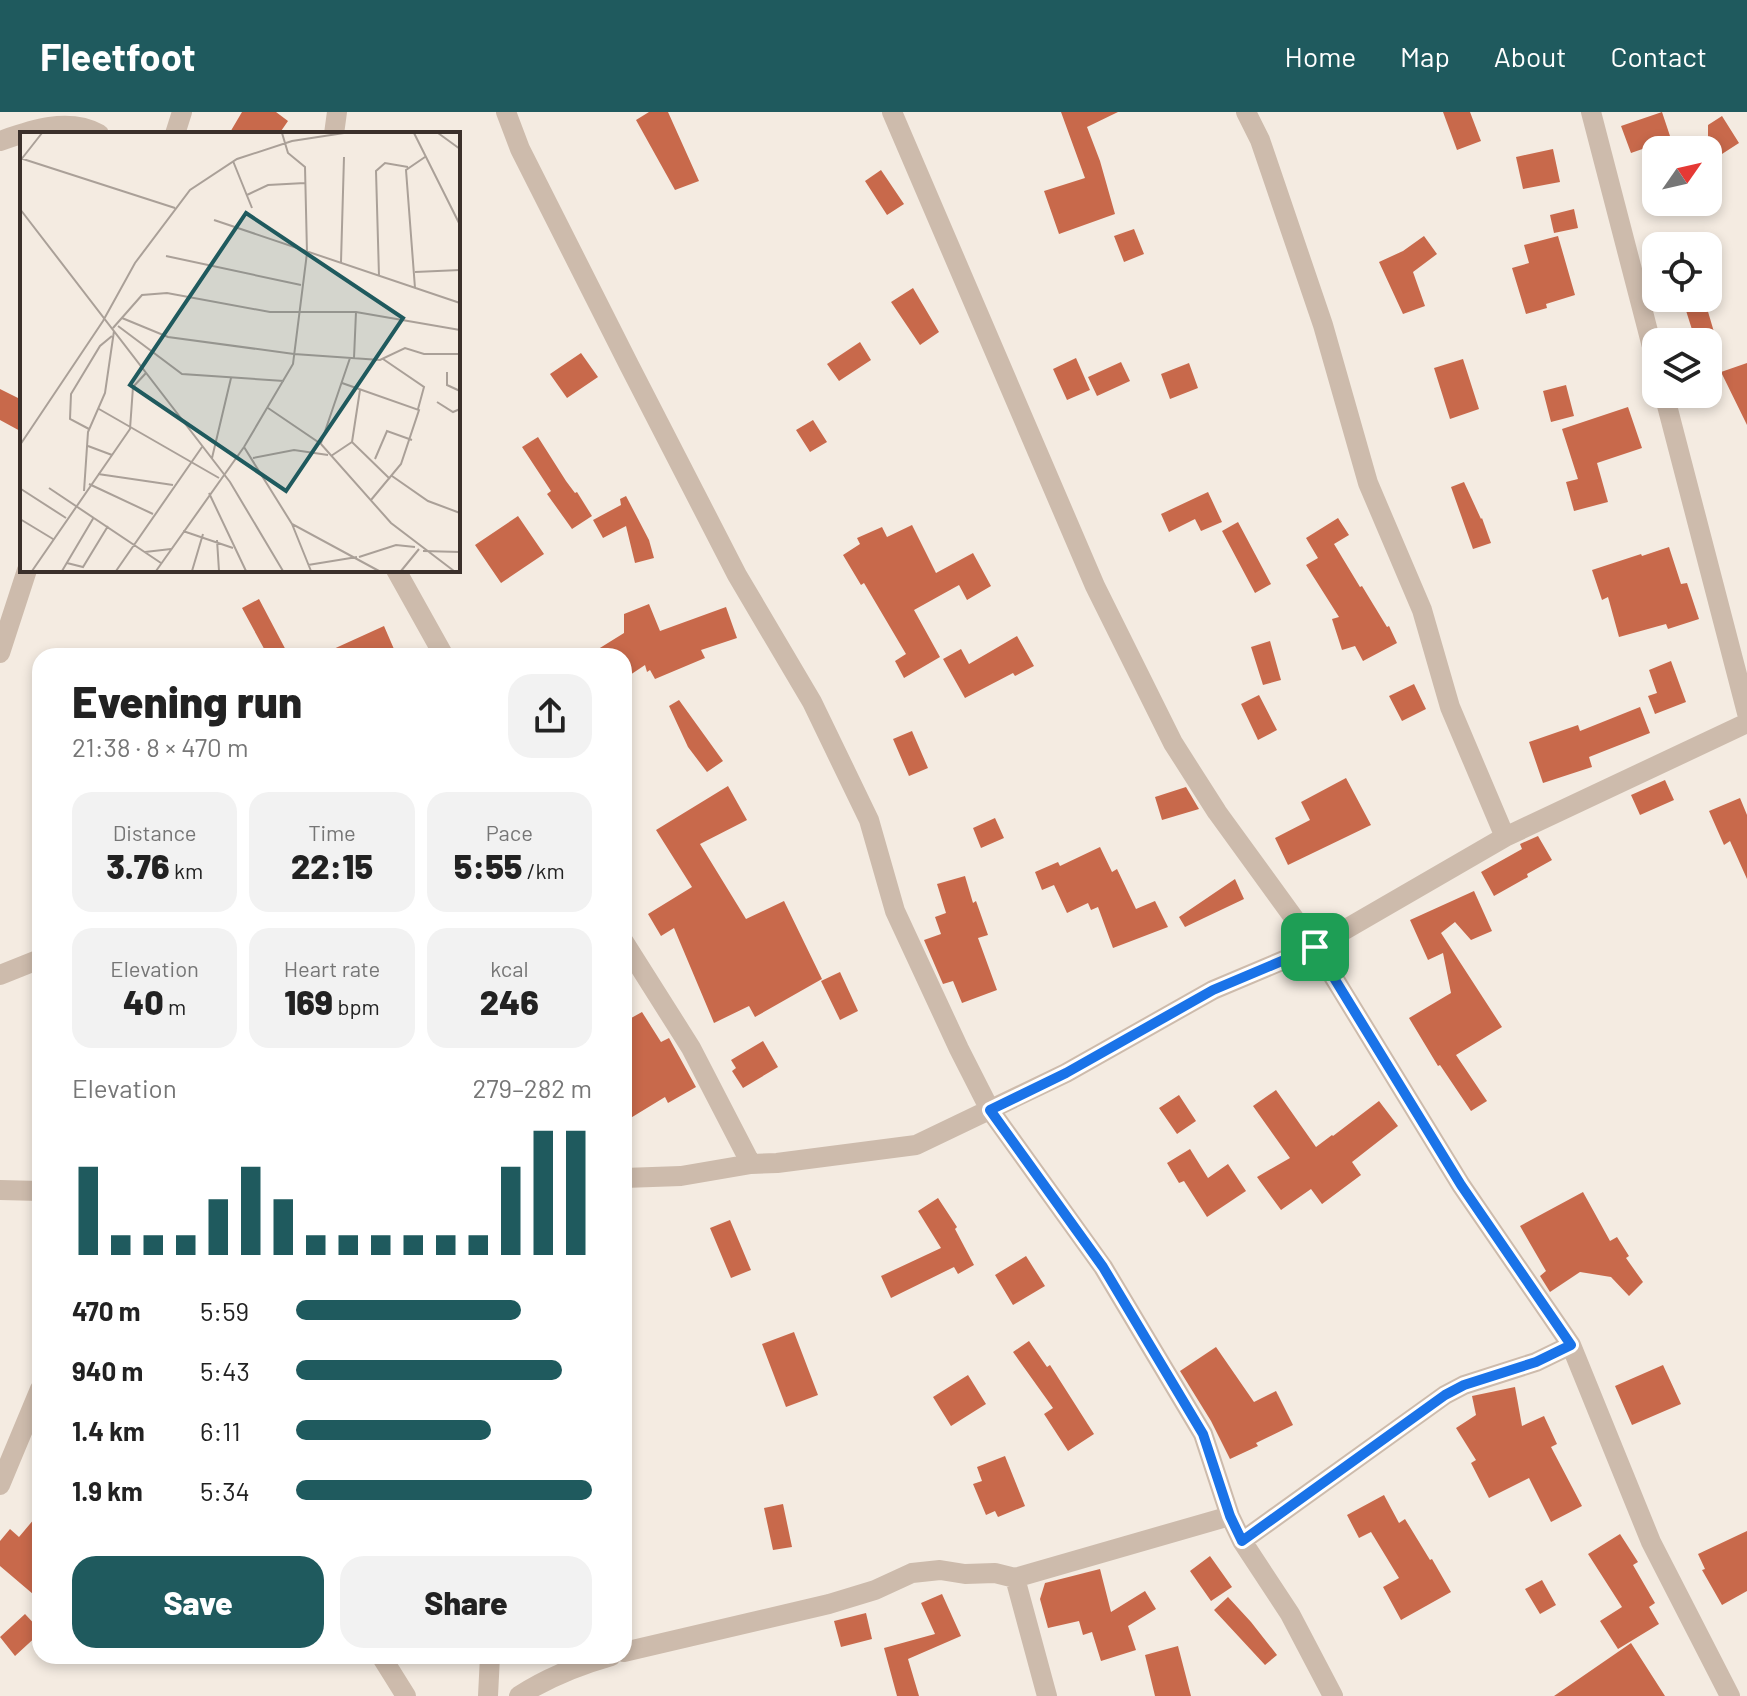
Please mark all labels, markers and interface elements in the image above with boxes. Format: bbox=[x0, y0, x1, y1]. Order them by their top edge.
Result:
text: Fleetfoot bbox=[40, 33, 196, 79]
text: Home bbox=[1285, 39, 1356, 73]
text: Map bbox=[1400, 39, 1450, 73]
text: About bbox=[1494, 39, 1566, 73]
text: Contact bbox=[1610, 39, 1707, 73]
inset map bbox=[20, 132, 460, 572]
north arrow bbox=[1642, 136, 1722, 216]
map controls bbox=[1642, 136, 1722, 408]
button: locate bbox=[1642, 232, 1722, 312]
button: layers bbox=[1642, 328, 1722, 408]
text: Evening run bbox=[72, 674, 302, 727]
button: share bbox=[508, 674, 592, 758]
text: 21:38 · 8 × 470 m bbox=[72, 731, 248, 762]
text: Distance bbox=[113, 819, 197, 845]
text: Time bbox=[308, 819, 356, 845]
text: Pace bbox=[486, 819, 533, 845]
text: 3.76 bbox=[106, 845, 170, 886]
text: 22:15 bbox=[291, 845, 373, 886]
text: 5:55 bbox=[454, 845, 522, 886]
text: km bbox=[170, 857, 203, 883]
text: /km bbox=[522, 857, 565, 883]
pin bbox=[1281, 913, 1349, 981]
icon: arrive bbox=[1293, 925, 1337, 969]
text: Elevation bbox=[110, 955, 199, 981]
text: Heart rate bbox=[284, 955, 380, 981]
text: kcal bbox=[490, 955, 529, 981]
text: 40 bbox=[123, 981, 164, 1022]
text: 169 bbox=[284, 981, 333, 1022]
text: 246 bbox=[480, 981, 539, 1022]
text: m bbox=[164, 993, 186, 1019]
text: bpm bbox=[333, 993, 380, 1019]
text: Elevation bbox=[72, 1072, 177, 1103]
text: 279–282 m bbox=[472, 1072, 592, 1103]
text: 470 m bbox=[72, 1295, 140, 1326]
text: 5:59 bbox=[200, 1295, 249, 1326]
text: 940 m bbox=[72, 1355, 143, 1386]
text: 5:43 bbox=[200, 1355, 250, 1386]
text: 1.4 km bbox=[72, 1415, 145, 1446]
text: 6:11 bbox=[200, 1415, 240, 1446]
text: 1.9 km bbox=[72, 1475, 143, 1506]
text: 5:34 bbox=[200, 1475, 250, 1506]
button: Save bbox=[72, 1556, 324, 1648]
button: Share bbox=[340, 1556, 592, 1648]

